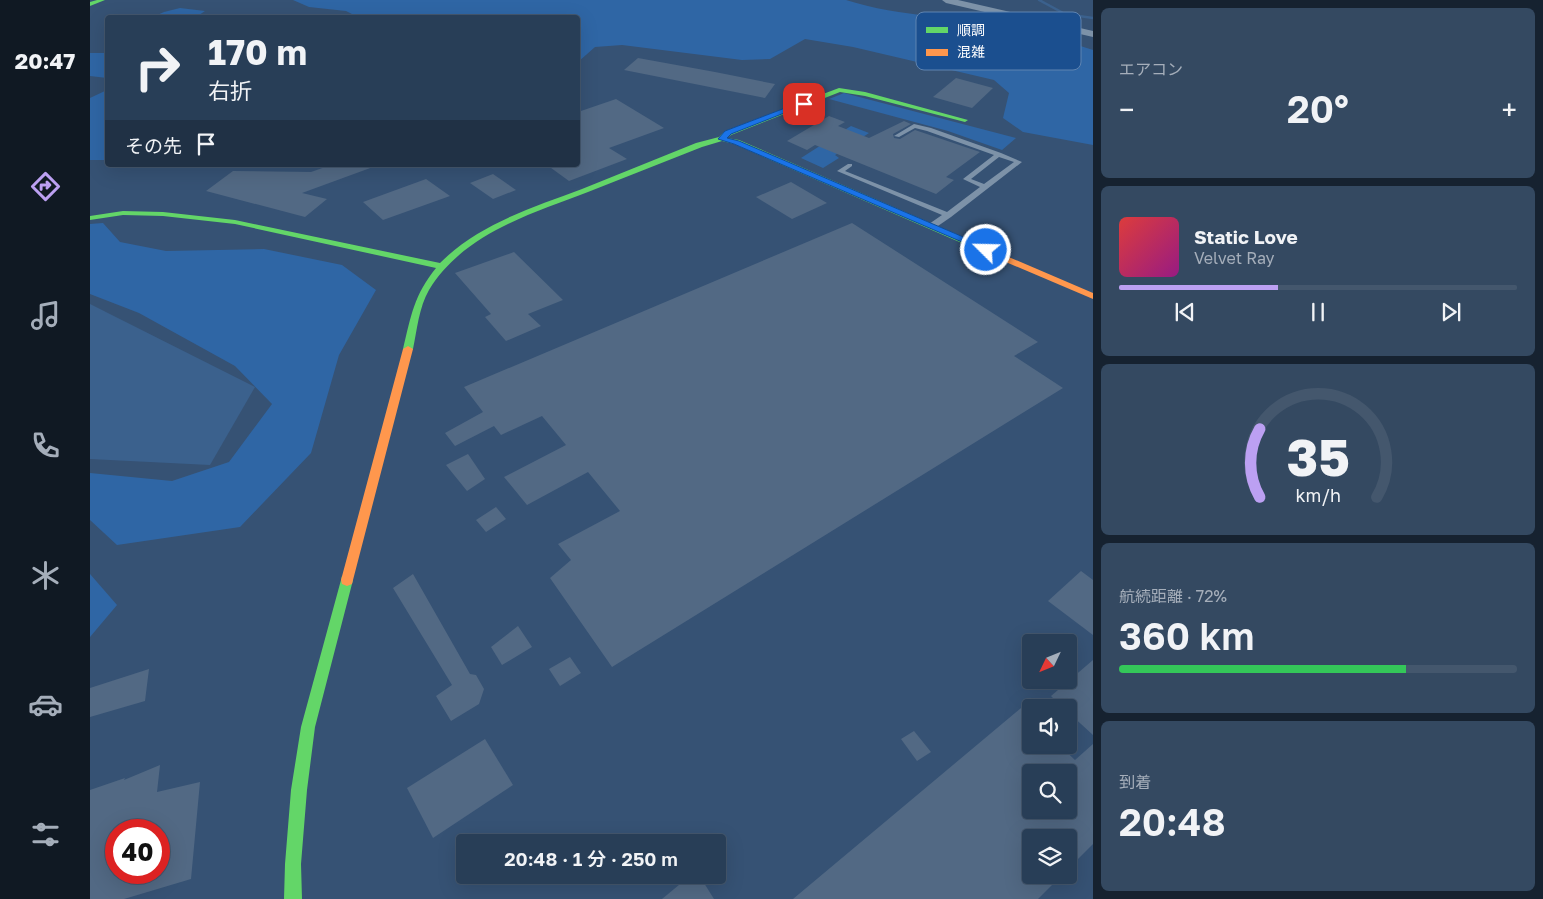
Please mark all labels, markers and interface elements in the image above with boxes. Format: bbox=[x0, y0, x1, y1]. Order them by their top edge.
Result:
legend bbox=[916, 12, 1081, 70]
text: 順調 bbox=[957, 21, 985, 38]
text: 170 m bbox=[208, 31, 307, 73]
icon: right bbox=[125, 35, 190, 100]
text: 混雑 bbox=[957, 43, 985, 60]
text: 20:47 bbox=[15, 47, 75, 74]
text: エアコン bbox=[1119, 59, 1183, 79]
text: 右折 bbox=[208, 77, 252, 104]
pin bbox=[783, 83, 825, 125]
text: 20° bbox=[1287, 86, 1349, 131]
icon: arrive bbox=[790, 90, 818, 118]
text: − bbox=[1119, 93, 1134, 126]
text: + bbox=[1502, 93, 1517, 126]
icon: arrive bbox=[192, 130, 220, 158]
text: その先 bbox=[125, 134, 182, 157]
icon: directions bbox=[28, 169, 63, 204]
position arrow bbox=[959, 223, 1011, 275]
text: Static Love bbox=[1194, 225, 1298, 248]
text: Velvet Ray bbox=[1194, 248, 1275, 268]
icon: music bbox=[28, 298, 63, 333]
icon: previous bbox=[1171, 298, 1199, 326]
icon: pause bbox=[1304, 298, 1332, 326]
icon: next bbox=[1437, 298, 1465, 326]
text: 35 bbox=[1286, 425, 1350, 487]
icon: phone bbox=[28, 428, 63, 463]
text: km/h bbox=[1295, 484, 1341, 506]
icon: climate bbox=[28, 558, 63, 593]
text: 航続距離 · 72% bbox=[1119, 586, 1227, 606]
text: 360 km bbox=[1119, 613, 1255, 658]
north arrow bbox=[1022, 634, 1078, 689]
map controls bbox=[1022, 634, 1077, 884]
icon: car bbox=[28, 687, 63, 722]
button: sound bbox=[1022, 699, 1077, 754]
button: search bbox=[1022, 764, 1077, 819]
text: 到着 bbox=[1119, 772, 1151, 792]
text: 20:48 bbox=[1119, 799, 1226, 844]
icon: filters bbox=[28, 817, 63, 852]
speed limit sign: 40 bbox=[105, 819, 170, 884]
button: layers bbox=[1022, 829, 1077, 884]
text: 20:48 · 1 分 · 250 m bbox=[504, 847, 678, 870]

